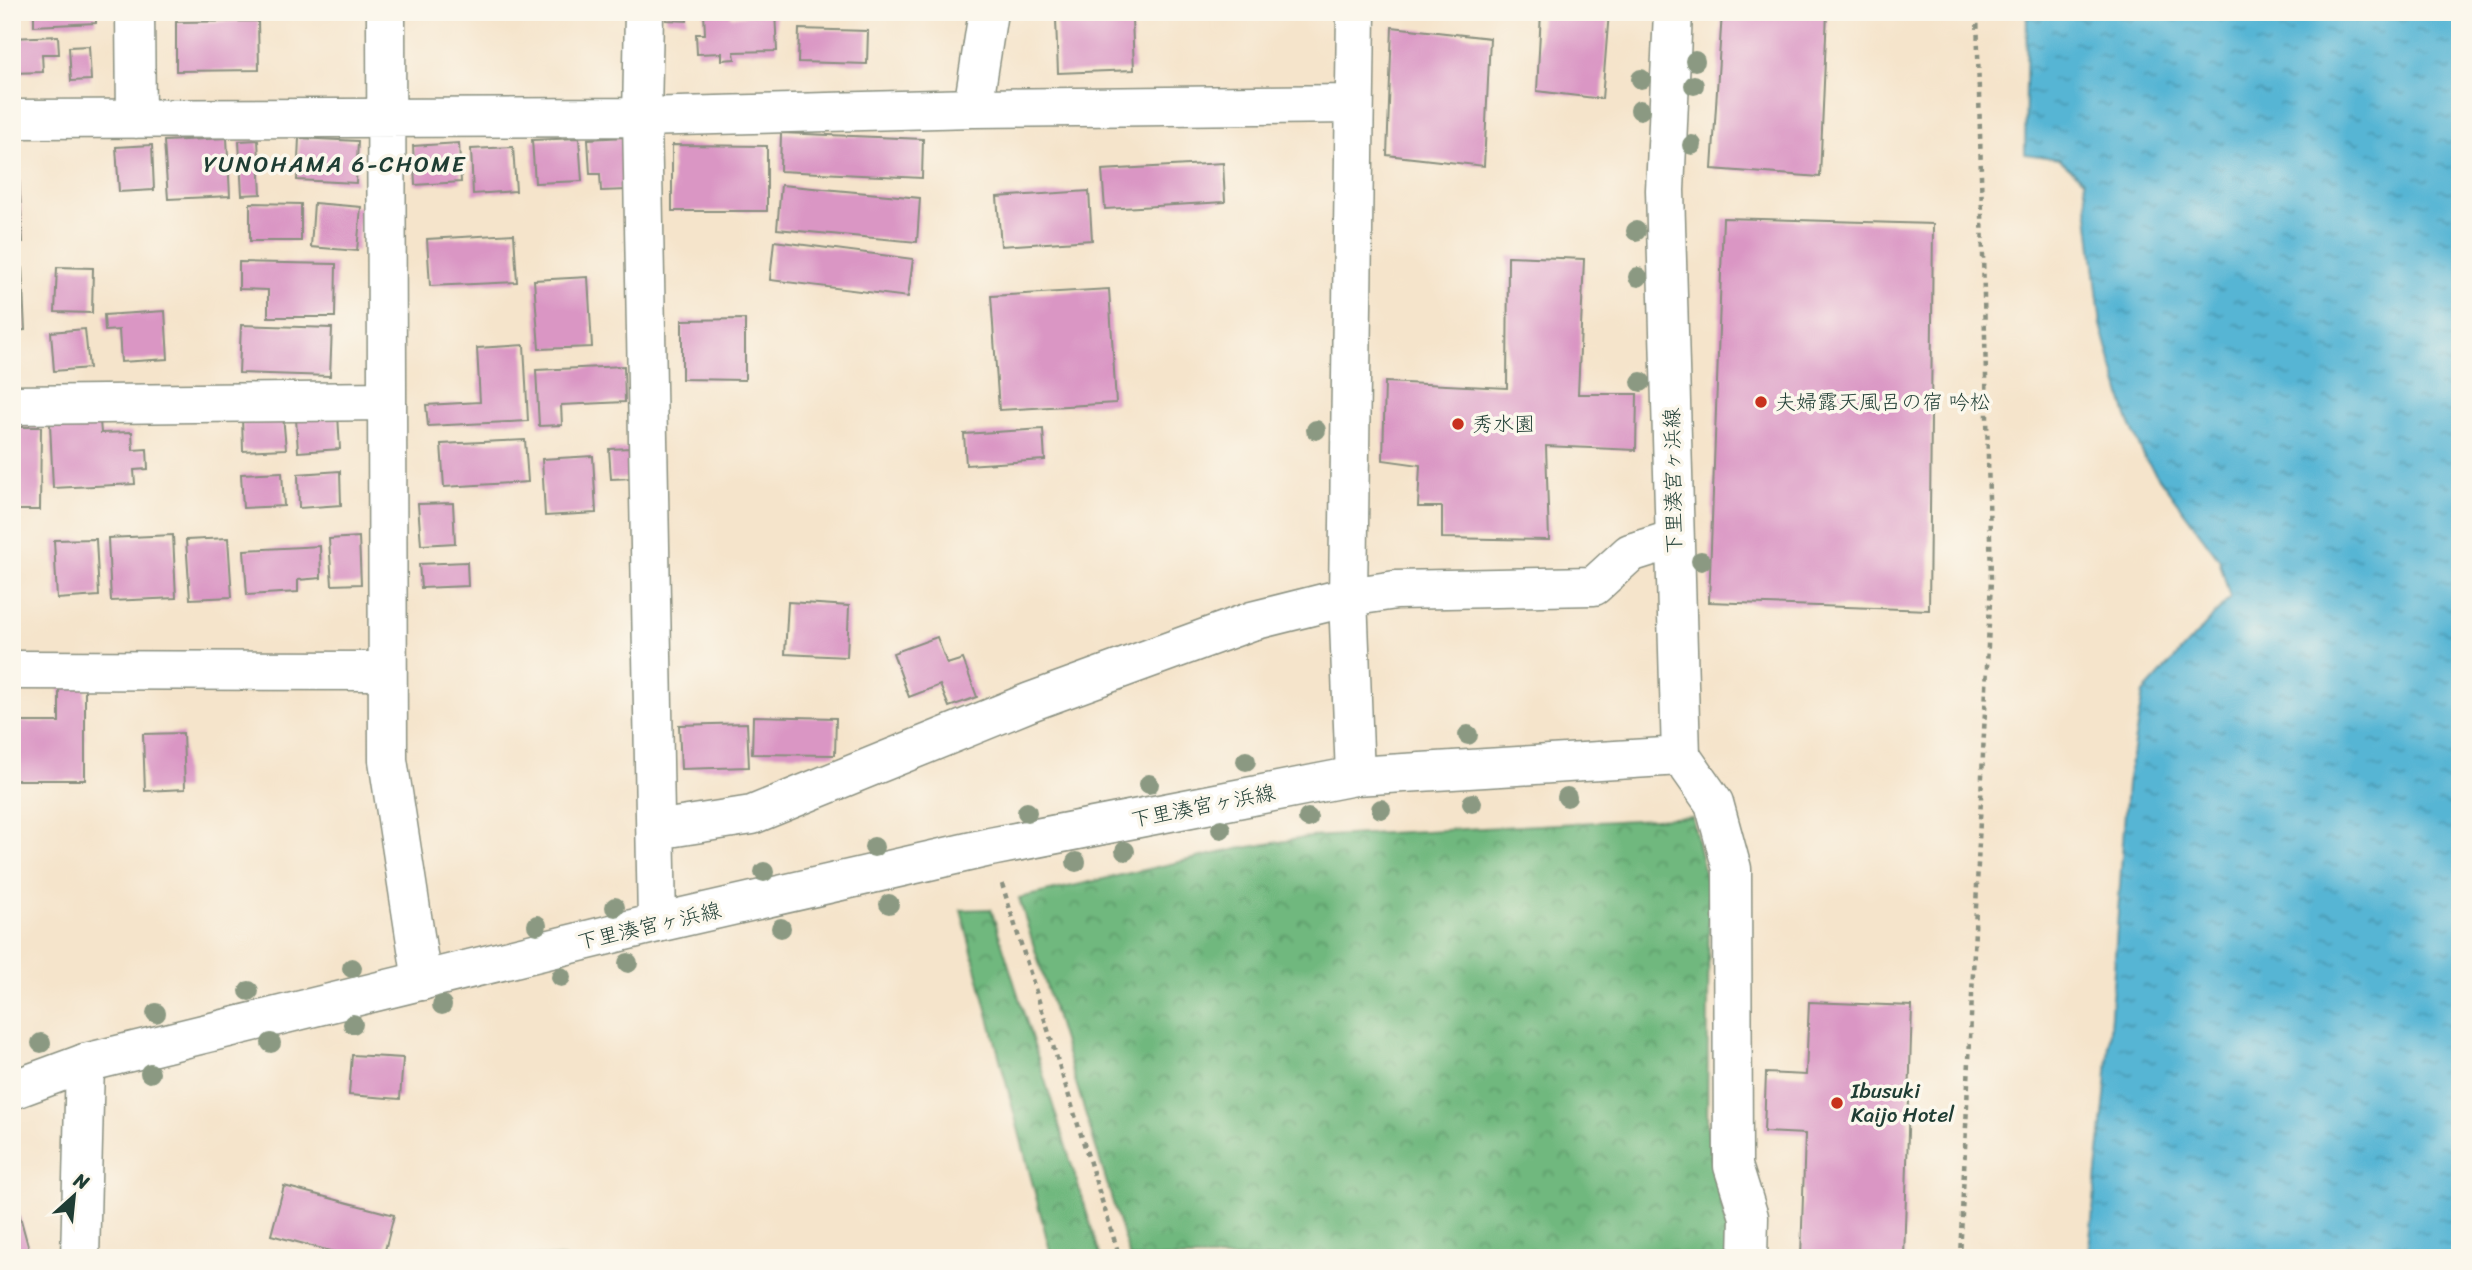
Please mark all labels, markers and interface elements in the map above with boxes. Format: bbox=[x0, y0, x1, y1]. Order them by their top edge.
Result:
district label: YUNOHAMA 6-CHOME bbox=[204, 144, 466, 185]
place label: 夫婦露天風呂の宿 吟松 bbox=[1775, 383, 1990, 421]
marker: 夫婦露天風呂の宿 吟松 bbox=[1753, 394, 1769, 410]
place label: 秀水園 bbox=[1472, 405, 1535, 443]
street label: 下里湊宮ヶ浜線 bbox=[1653, 407, 1693, 555]
marker: 秀水園 bbox=[1450, 416, 1466, 432]
street label: 下里湊宮ヶ浜線 bbox=[1127, 773, 1279, 839]
street label: 下里湊宮ヶ浜線 bbox=[573, 891, 725, 961]
place label: Ibusuki Kaijo Hotel bbox=[1850, 1072, 1955, 1134]
marker: Ibusuki Kaijo Hotel bbox=[1829, 1095, 1845, 1111]
north arrow bbox=[38, 1162, 108, 1232]
text: N bbox=[67, 1163, 96, 1199]

